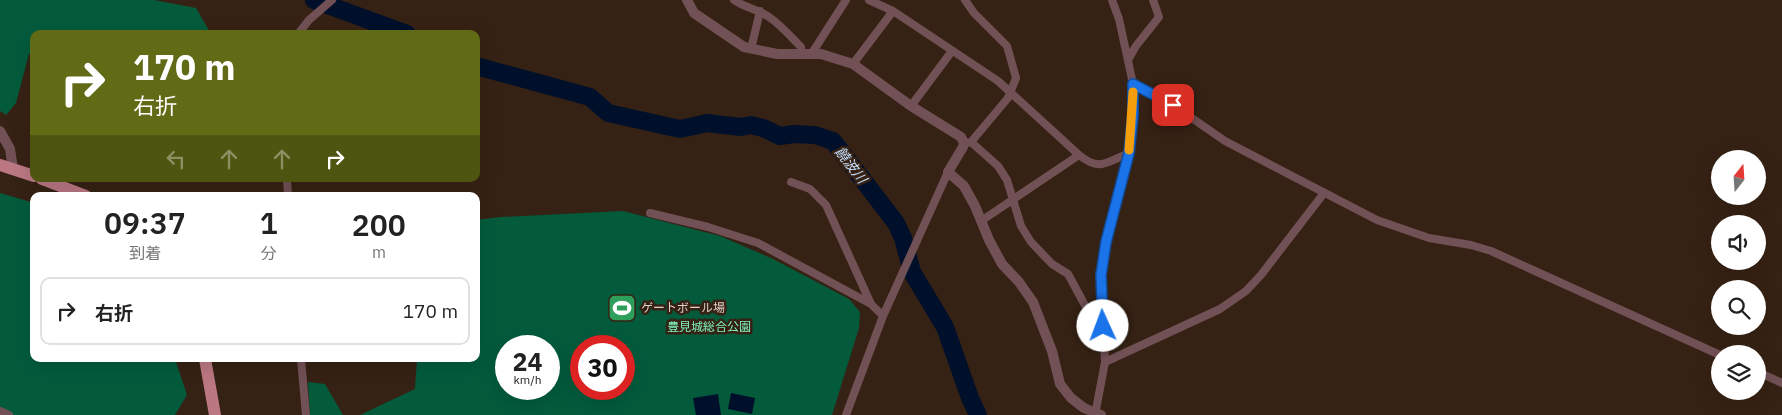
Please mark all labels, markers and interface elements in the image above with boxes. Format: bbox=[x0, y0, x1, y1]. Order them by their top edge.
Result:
text: 170 m bbox=[133, 44, 236, 90]
icon: right bbox=[50, 50, 115, 115]
pin bbox=[1152, 84, 1194, 126]
text: 右折 bbox=[133, 91, 177, 120]
icon: arrive bbox=[1159, 91, 1187, 119]
water label: 饒波川 bbox=[831, 143, 872, 189]
icon: left bbox=[162, 145, 190, 173]
icon: ahead bbox=[215, 145, 243, 173]
icon: ahead bbox=[268, 145, 296, 173]
icon: right bbox=[321, 145, 349, 173]
north arrow bbox=[1711, 150, 1766, 205]
map controls bbox=[1711, 150, 1766, 400]
text: 09:37 bbox=[104, 203, 186, 242]
text: 1 bbox=[260, 203, 278, 242]
text: 200 bbox=[352, 205, 406, 244]
button: sound bbox=[1711, 215, 1766, 270]
text: m bbox=[372, 242, 386, 262]
text: 到着 bbox=[129, 243, 161, 263]
text: 分 bbox=[261, 243, 277, 263]
button: search bbox=[1711, 280, 1766, 335]
sports icon: ゲートボール場 bbox=[607, 293, 637, 323]
icon: right bbox=[52, 297, 80, 325]
text: 170 m bbox=[403, 299, 458, 323]
position arrow bbox=[1076, 299, 1128, 351]
place label: ゲートボール場 bbox=[641, 300, 725, 315]
text: 右折 bbox=[95, 301, 133, 325]
park label: 豊見城総合公園 bbox=[667, 319, 751, 334]
speed limit sign: 30 bbox=[570, 335, 635, 400]
text: 24 bbox=[512, 345, 543, 378]
button: layers bbox=[1711, 345, 1766, 400]
text: km/h bbox=[513, 372, 542, 387]

